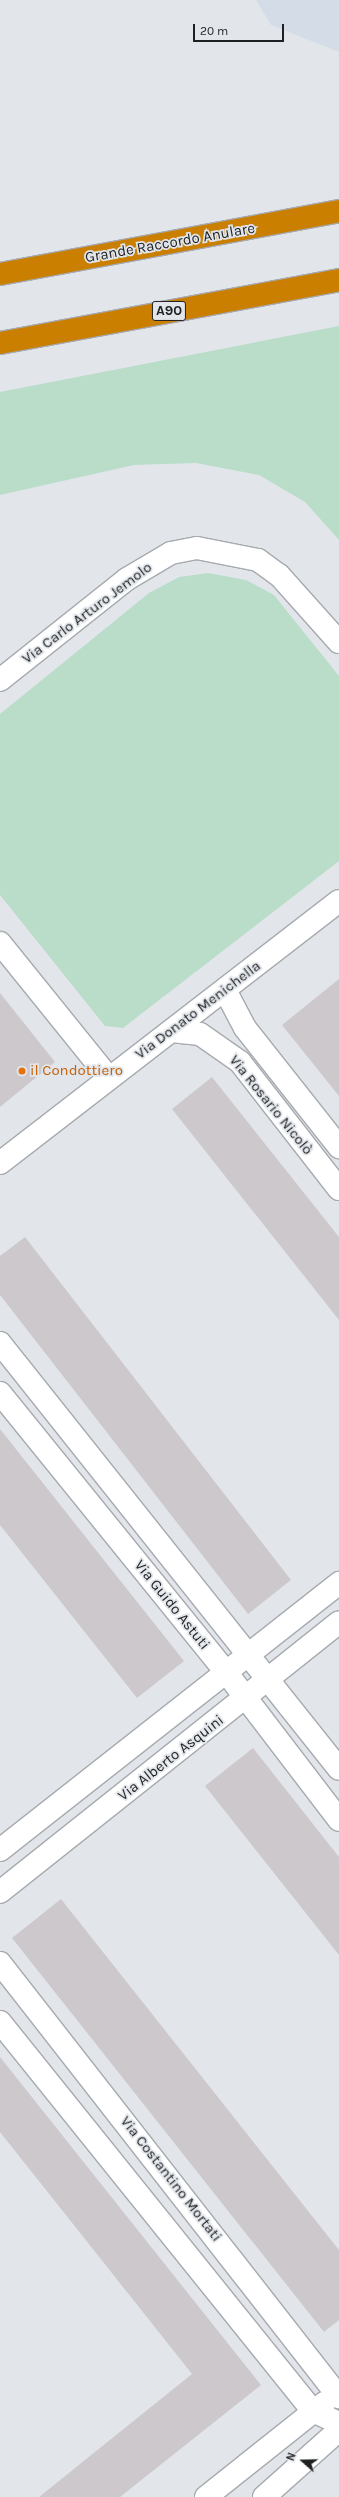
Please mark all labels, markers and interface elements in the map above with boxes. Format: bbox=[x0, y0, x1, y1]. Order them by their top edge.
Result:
scale bar bbox=[195, 16, 286, 42]
text: 20 m bbox=[200, 24, 228, 38]
street label: Grande Raccordo Anulare bbox=[84, 219, 256, 267]
road number: A90 bbox=[151, 299, 187, 323]
street label: Via Carlo Arturo Jemolo bbox=[19, 558, 155, 668]
street label: Via Donato Menichella bbox=[132, 957, 264, 1063]
street label: Via Rosario Nicolò bbox=[225, 1052, 317, 1158]
place label: il Condottiero bbox=[30, 1062, 123, 1080]
marker: il Condottiero bbox=[17, 1066, 27, 1076]
street label: Via Guido Astuti bbox=[130, 1557, 214, 1653]
street label: Via Alberto Asquini bbox=[115, 1711, 227, 1805]
street label: Via Costantino Mortati bbox=[116, 2113, 226, 2245]
north arrow bbox=[283, 2441, 323, 2481]
text: N bbox=[284, 2451, 299, 2463]

